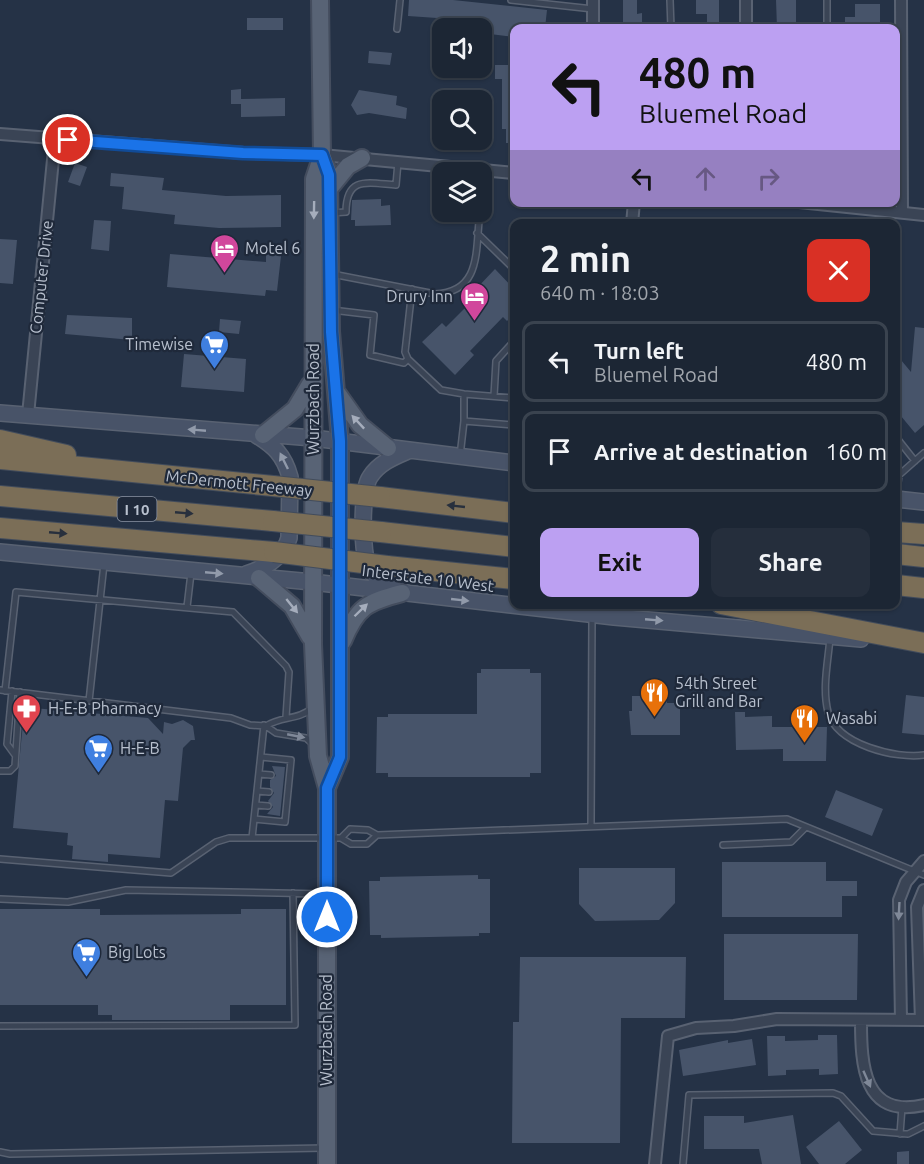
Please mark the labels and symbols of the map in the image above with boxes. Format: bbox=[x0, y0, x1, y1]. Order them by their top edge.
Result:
pin bbox=[42, 114, 93, 165]
one-way arrow bbox=[309, 201, 319, 220]
street label: Computer Drive bbox=[26, 219, 56, 335]
hotel icon: Motel 6 bbox=[208, 232, 240, 274]
place label: Motel 6 bbox=[245, 239, 300, 257]
hotel icon: Drury Inn bbox=[458, 280, 490, 322]
place label: Drury Inn bbox=[386, 287, 453, 305]
supermarket icon: Timewise bbox=[198, 328, 230, 370]
place label: Timewise bbox=[125, 335, 193, 353]
street label: Wurzbach Road bbox=[304, 343, 322, 455]
one-way arrow bbox=[352, 415, 365, 430]
one-way arrow bbox=[188, 425, 207, 435]
one-way arrow bbox=[280, 453, 289, 470]
street label: McDermott Freeway bbox=[165, 466, 313, 500]
road number: I 10 bbox=[118, 497, 156, 521]
one-way arrow bbox=[447, 501, 466, 511]
one-way arrow bbox=[174, 508, 193, 518]
one-way arrow bbox=[49, 528, 68, 538]
street label: Interstate 10 West bbox=[361, 561, 496, 595]
one-way arrow bbox=[205, 569, 224, 578]
one-way arrow bbox=[451, 595, 470, 605]
one-way arrow bbox=[285, 598, 298, 614]
one-way arrow bbox=[354, 604, 368, 618]
one-way arrow bbox=[645, 615, 664, 625]
place label: 54th Street Grill and Bar bbox=[675, 674, 762, 710]
restaurant icon: 54th Street Grill and Bar bbox=[638, 676, 670, 718]
pharmacy icon: H-E-B Pharmacy bbox=[11, 692, 43, 734]
place label: H-E-B Pharmacy bbox=[48, 699, 162, 717]
restaurant icon: Wasabi bbox=[789, 702, 821, 744]
place label: Wasabi bbox=[826, 709, 877, 727]
supermarket icon: H-E-B bbox=[83, 732, 115, 774]
one-way arrow bbox=[287, 732, 306, 741]
place label: H-E-B bbox=[120, 739, 160, 757]
position arrow bbox=[295, 885, 359, 949]
one-way arrow bbox=[894, 902, 903, 921]
supermarket icon: Big Lots bbox=[71, 936, 103, 978]
place label: Big Lots bbox=[108, 943, 166, 961]
street label: Wurzbach Road bbox=[317, 974, 335, 1086]
one-way arrow bbox=[862, 1070, 872, 1088]

